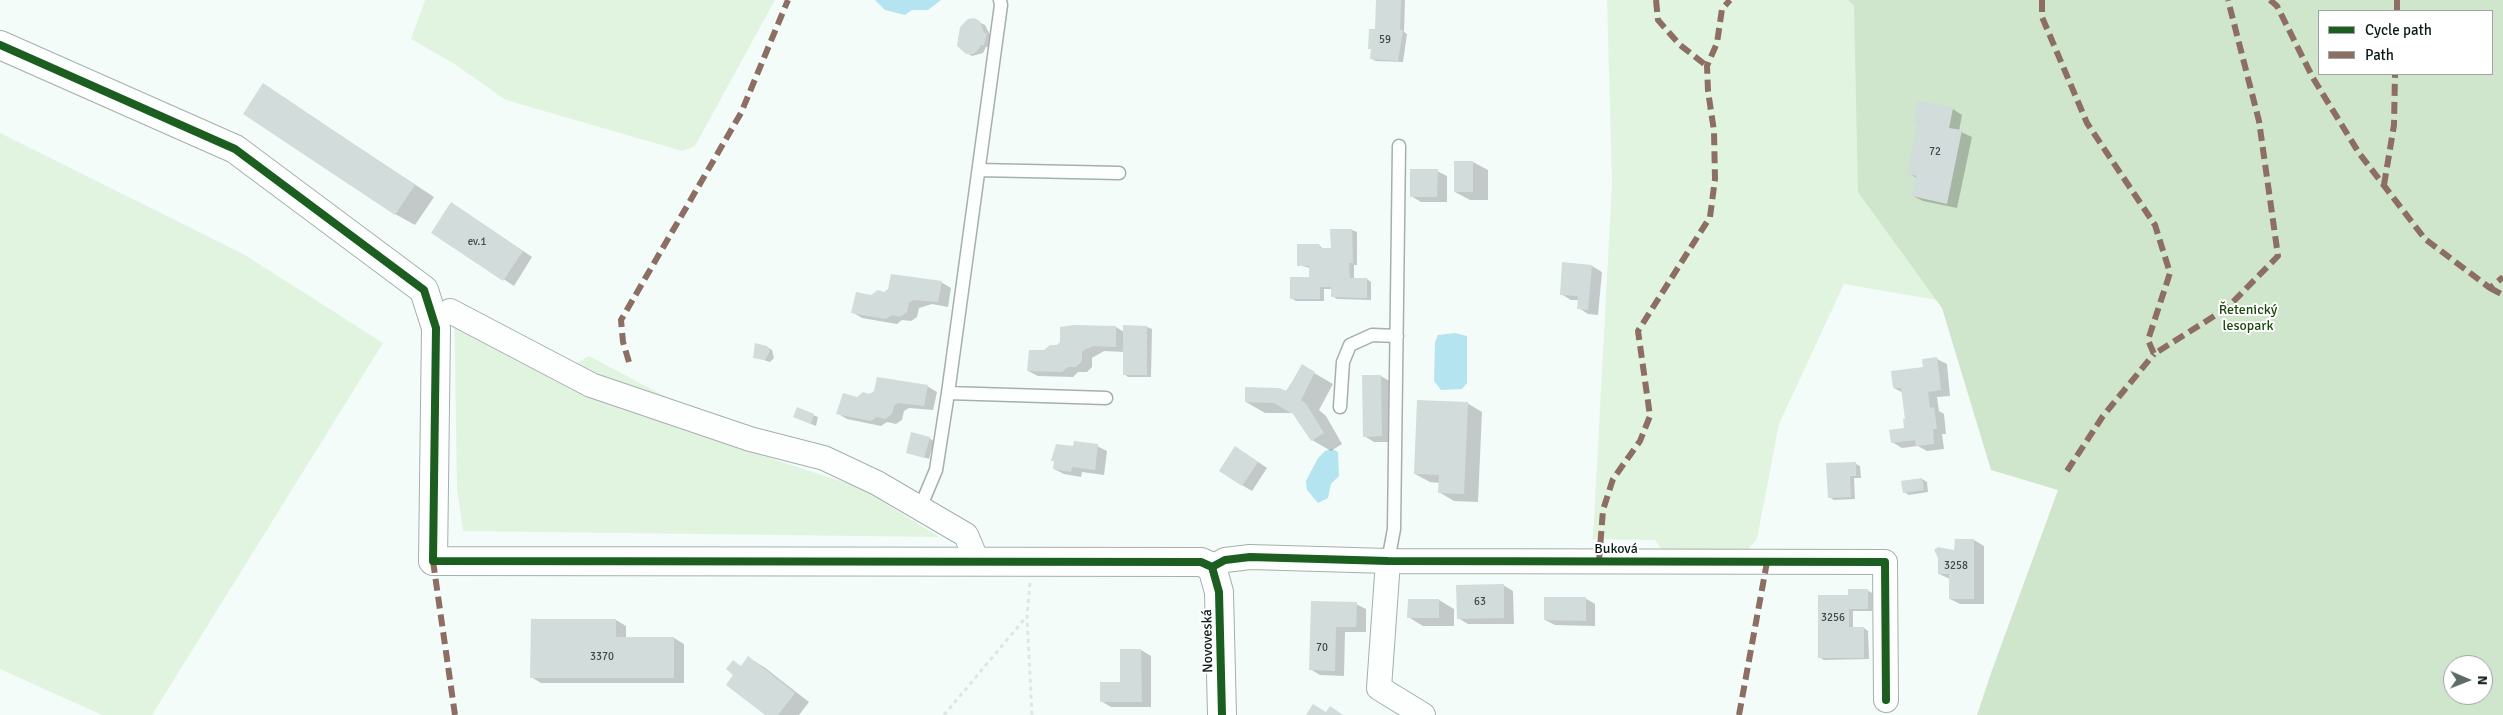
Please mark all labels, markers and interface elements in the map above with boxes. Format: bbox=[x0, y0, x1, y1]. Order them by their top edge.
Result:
legend bbox=[2318, 10, 2493, 75]
text: Cycle path bbox=[2365, 21, 2432, 39]
house number: 59 bbox=[1379, 33, 1391, 47]
text: Path bbox=[2365, 46, 2394, 64]
house number: 72 bbox=[1929, 145, 1941, 159]
house number: ev.1 bbox=[468, 235, 486, 249]
park label: Řetenický lesopark bbox=[2219, 302, 2277, 334]
street label: Buková bbox=[1594, 541, 1638, 557]
house number: 3258 bbox=[1944, 559, 1968, 573]
house number: 63 bbox=[1474, 595, 1486, 609]
street label: Novoveská bbox=[1199, 609, 1217, 673]
house number: 3256 bbox=[1821, 611, 1845, 625]
house number: 70 bbox=[1316, 641, 1328, 655]
house number: 3370 bbox=[590, 650, 614, 664]
north arrow bbox=[2443, 655, 2493, 705]
text: N bbox=[2474, 675, 2491, 685]

